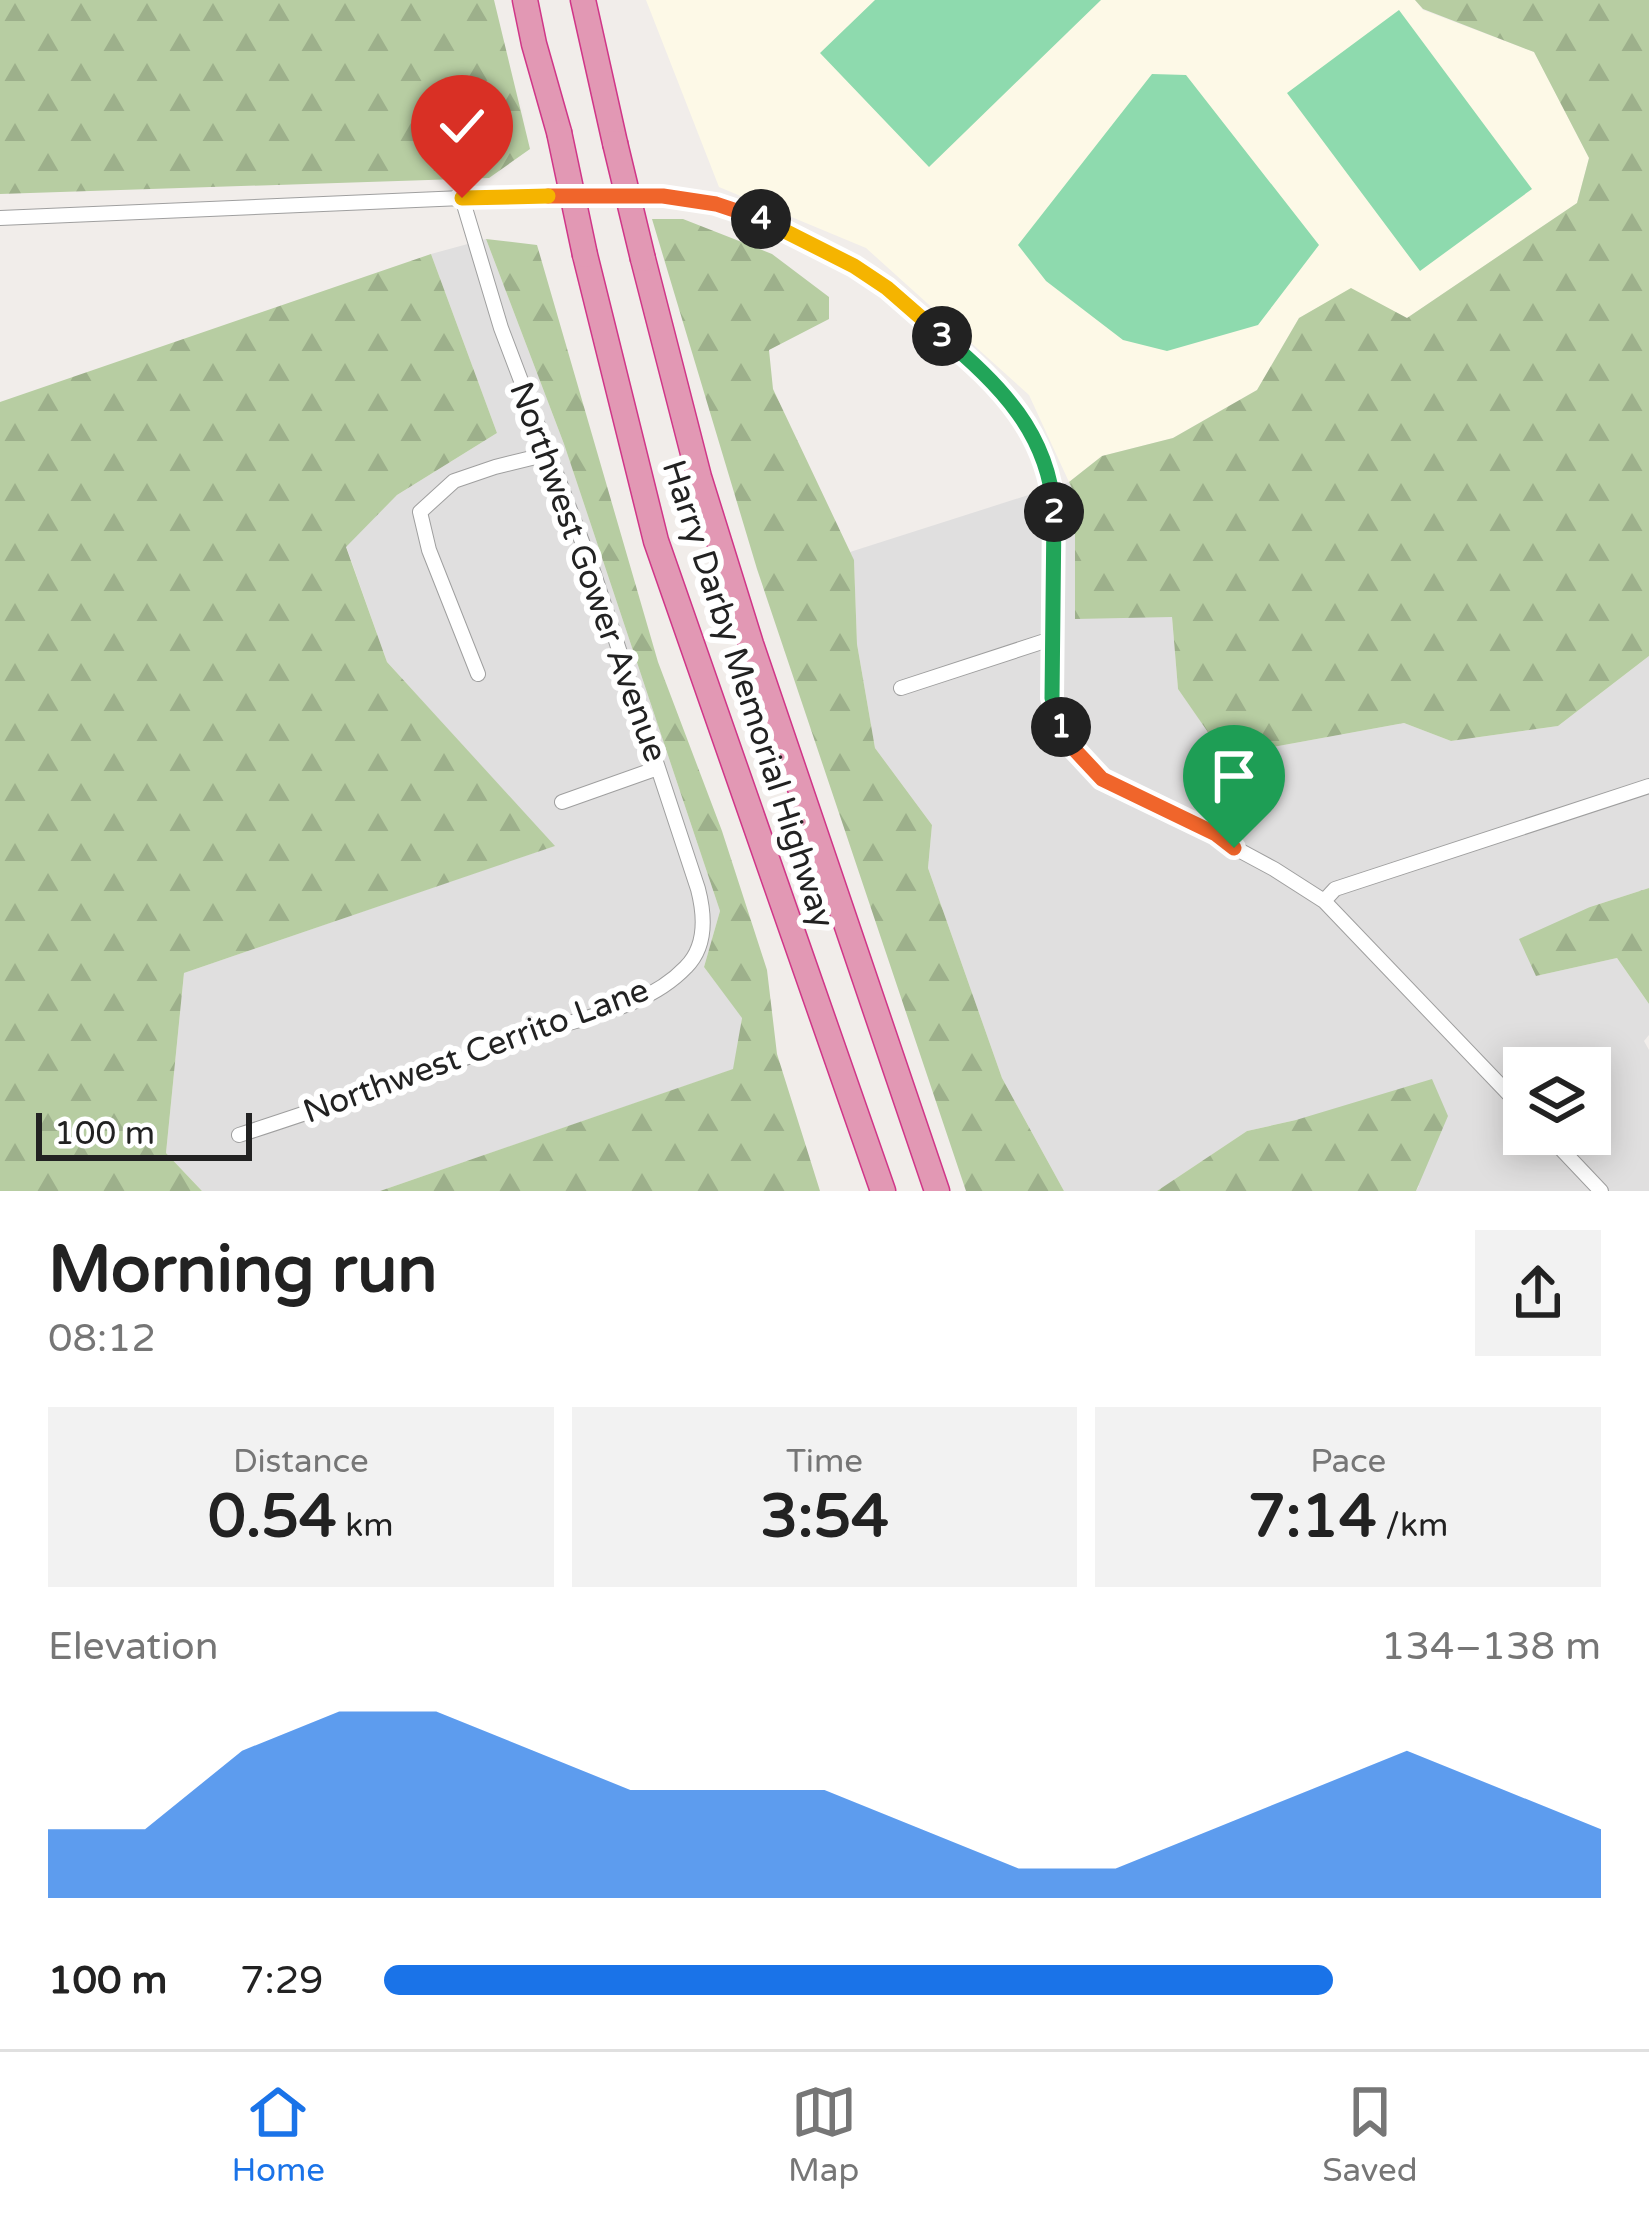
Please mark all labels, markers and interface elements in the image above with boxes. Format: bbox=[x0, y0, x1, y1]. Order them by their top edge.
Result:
pin bbox=[411, 75, 513, 198]
icon: check bbox=[429, 93, 495, 159]
pin: 4 bbox=[731, 189, 791, 249]
text: 4 bbox=[751, 199, 771, 238]
pin: 3 bbox=[912, 306, 972, 366]
text: 3 bbox=[932, 316, 952, 355]
street label: Northwest Gower Avenue bbox=[501, 377, 675, 767]
street label: Harry Darby Memorial Highway bbox=[654, 455, 842, 933]
pin: 2 bbox=[1024, 482, 1084, 542]
text: 2 bbox=[1044, 492, 1064, 531]
pin: 1 bbox=[1031, 697, 1091, 757]
text: 1 bbox=[1051, 707, 1071, 746]
pin bbox=[1183, 725, 1285, 848]
icon: arrive bbox=[1201, 743, 1267, 809]
street label: Northwest Cerrito Lane bbox=[298, 970, 654, 1132]
map controls bbox=[1503, 1047, 1611, 1155]
button: layers bbox=[1503, 1047, 1611, 1155]
scale bar bbox=[36, 1107, 252, 1160]
text: 100 m bbox=[54, 1114, 155, 1153]
text: Morning run bbox=[48, 1230, 438, 1310]
button: share bbox=[1475, 1230, 1601, 1356]
text: 08:12 bbox=[48, 1315, 156, 1362]
text: Distance bbox=[233, 1442, 369, 1481]
text: Time bbox=[786, 1442, 863, 1481]
text: Pace bbox=[1310, 1442, 1386, 1481]
text: 0.54 bbox=[208, 1481, 337, 1553]
text: 3:54 bbox=[760, 1481, 889, 1553]
text: 7:14 bbox=[1248, 1481, 1377, 1553]
text: km bbox=[337, 1506, 394, 1545]
text: /km bbox=[1377, 1506, 1448, 1545]
text: Elevation bbox=[48, 1623, 218, 1670]
text: 134–138 m bbox=[1381, 1623, 1601, 1670]
text: 100 m bbox=[48, 1957, 167, 2004]
text: 7:29 bbox=[240, 1957, 324, 2004]
tab: Home bbox=[231, 2079, 325, 2190]
tab: Map bbox=[788, 2079, 859, 2190]
tab: Saved bbox=[1322, 2079, 1418, 2190]

